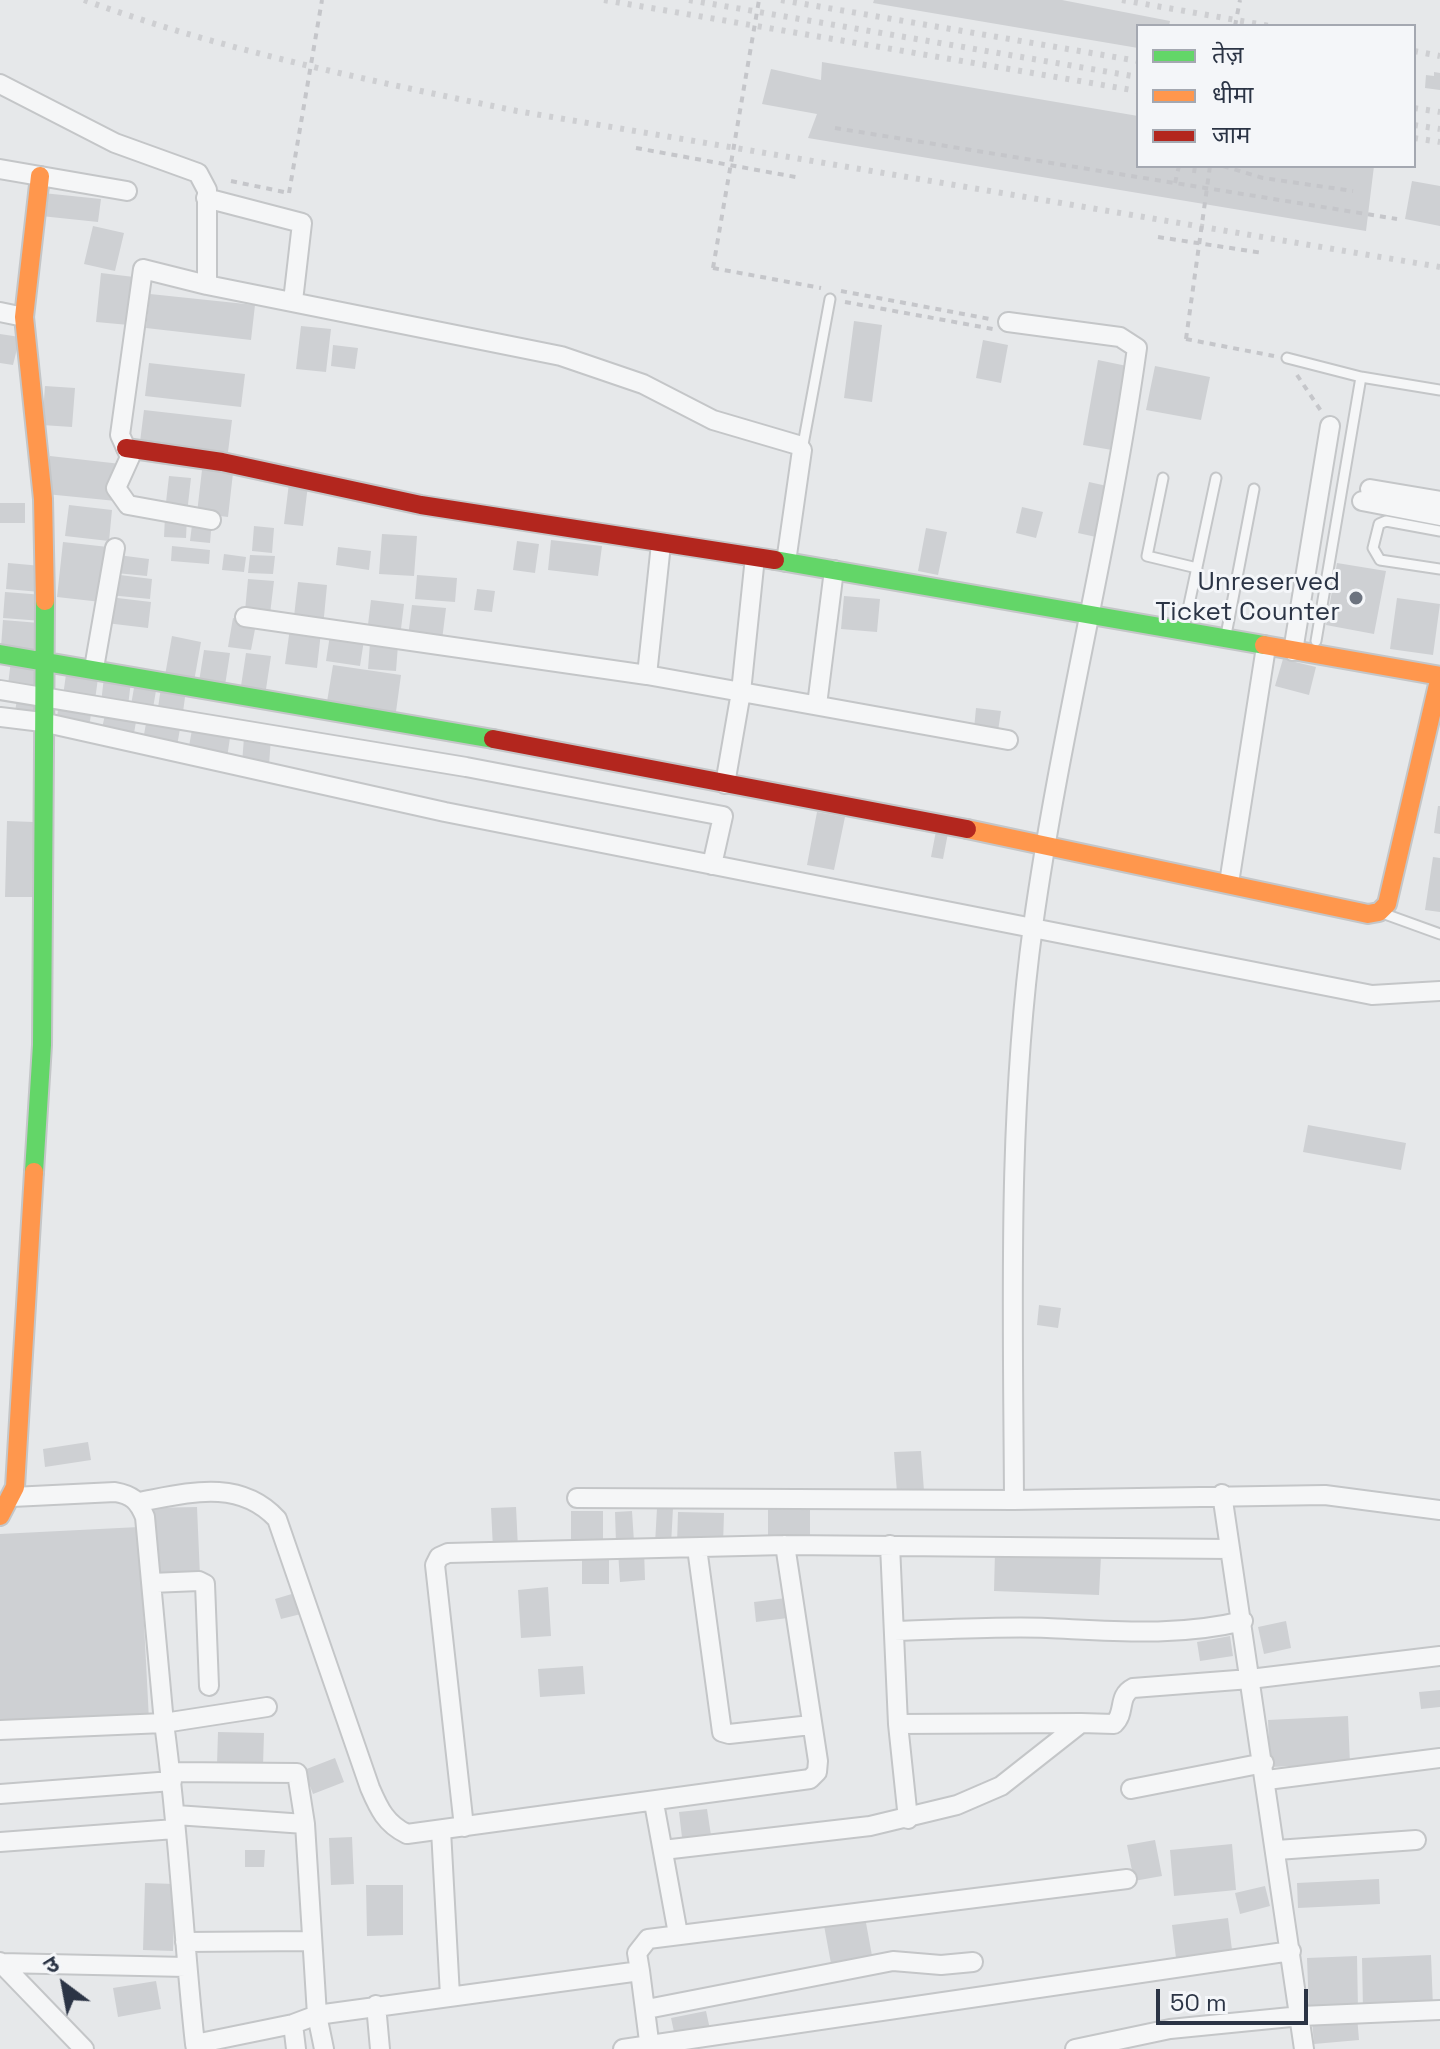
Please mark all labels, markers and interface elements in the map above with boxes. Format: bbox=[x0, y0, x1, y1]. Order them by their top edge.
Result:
legend bbox=[1136, 24, 1416, 168]
text: तेज़ bbox=[1212, 39, 1244, 70]
text: धीमा bbox=[1212, 79, 1254, 110]
text: जाम bbox=[1212, 119, 1250, 150]
place label: Unreserved Ticket Counter bbox=[1155, 567, 1340, 628]
marker: Unreserved Ticket Counter bbox=[1347, 589, 1365, 607]
north arrow bbox=[24, 1945, 104, 2025]
text: उ bbox=[38, 1949, 64, 1980]
scale bar bbox=[1160, 1973, 1312, 2023]
text: 50 m bbox=[1170, 1987, 1227, 2018]

